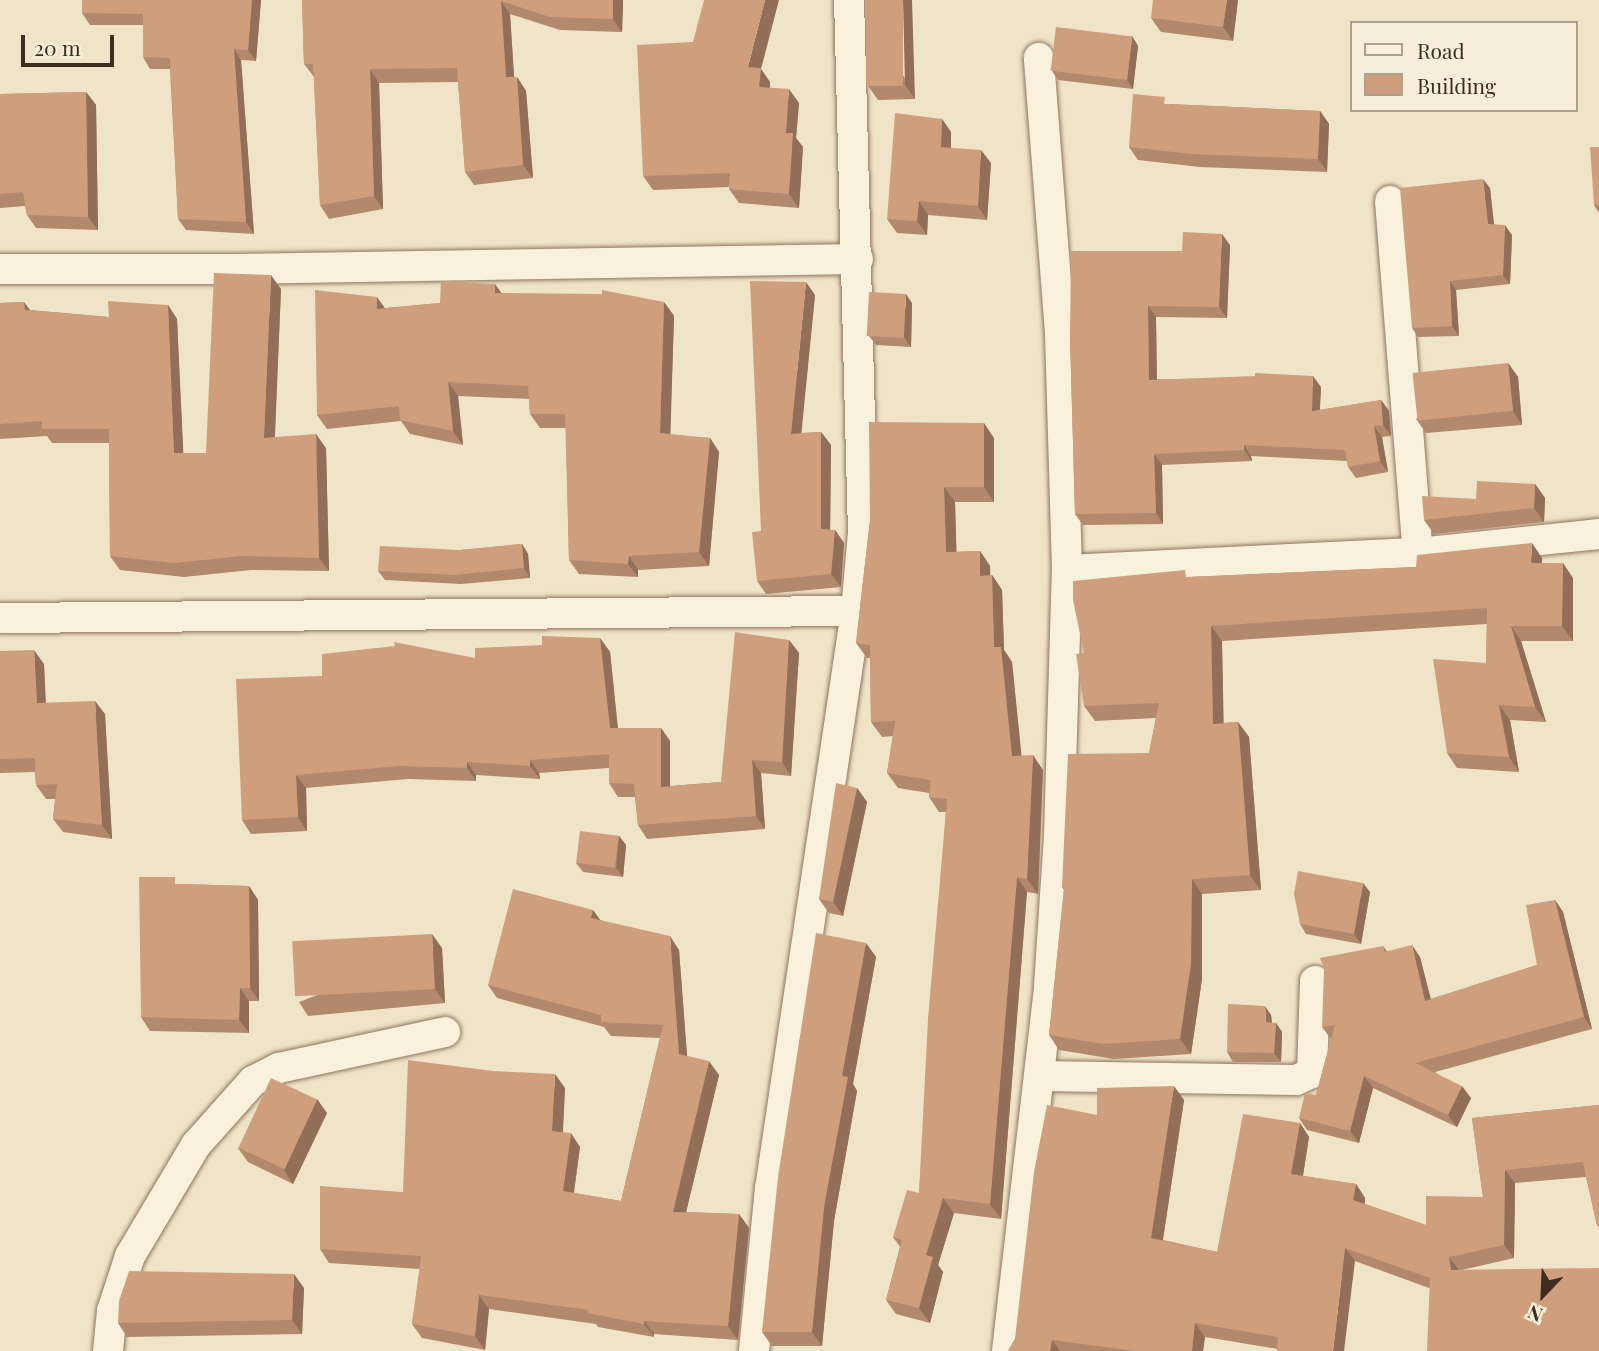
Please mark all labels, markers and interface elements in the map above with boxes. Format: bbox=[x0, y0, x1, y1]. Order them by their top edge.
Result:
scale bar bbox=[24, 21, 117, 65]
legend bbox=[1350, 21, 1578, 112]
text: 20 m bbox=[34, 33, 81, 61]
text: Road bbox=[1417, 36, 1465, 64]
text: Building bbox=[1417, 71, 1496, 99]
north arrow bbox=[1508, 1260, 1578, 1330]
text: N bbox=[1523, 1300, 1546, 1329]

